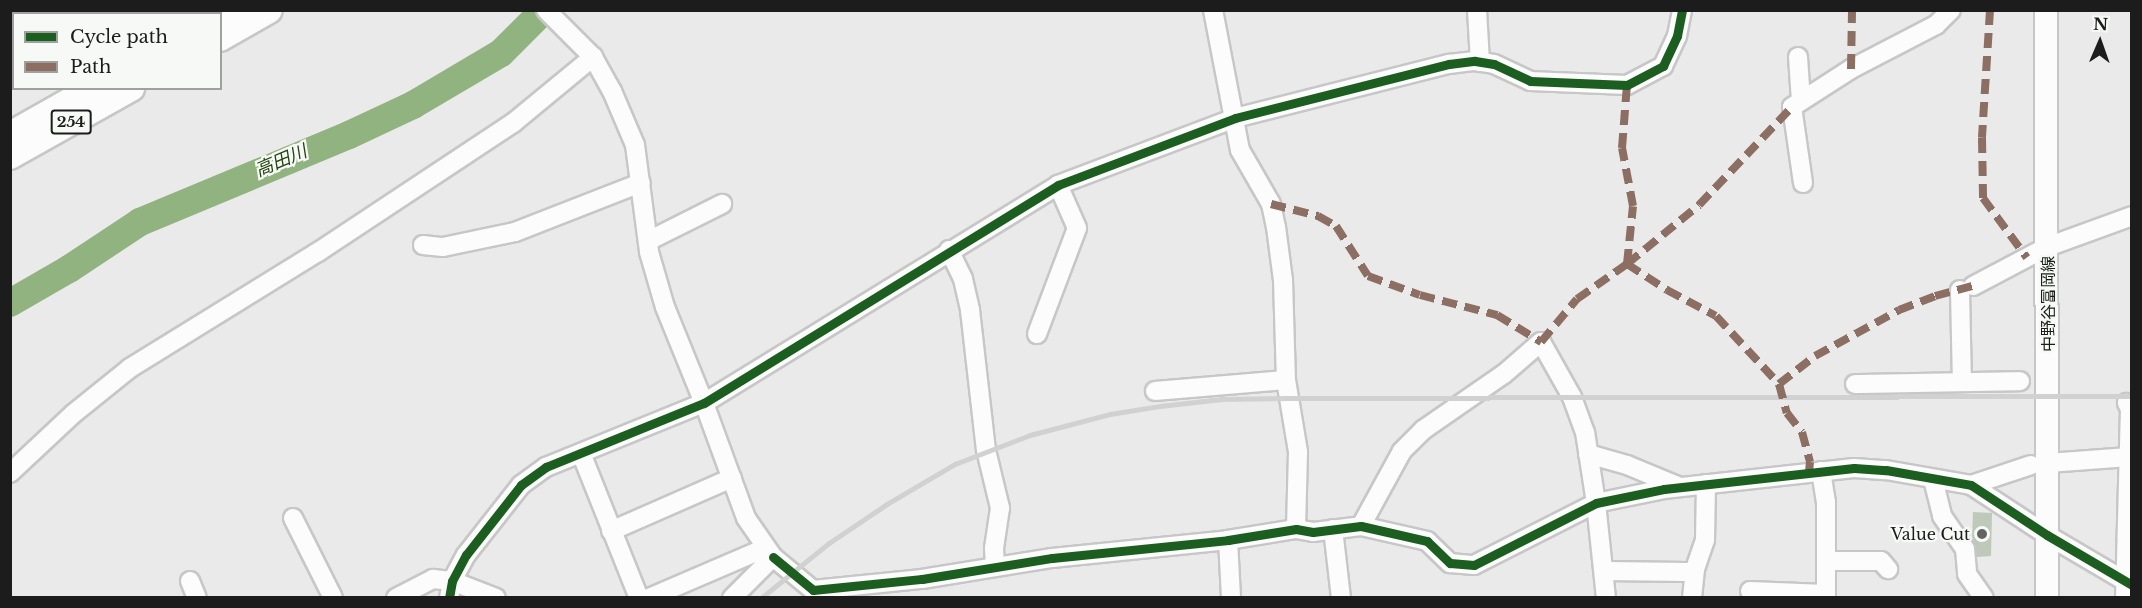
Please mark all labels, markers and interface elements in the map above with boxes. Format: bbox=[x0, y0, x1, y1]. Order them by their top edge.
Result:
legend bbox=[12, 12, 222, 90]
north arrow bbox=[2070, 12, 2130, 72]
text: N bbox=[2093, 14, 2108, 34]
text: Cycle path bbox=[70, 26, 168, 48]
text: Path bbox=[70, 56, 111, 78]
road number: 254 bbox=[50, 110, 92, 134]
water label: 高田川 bbox=[252, 141, 310, 181]
street label: 中野谷富岡線 bbox=[2038, 256, 2058, 352]
place label: Value Cut bbox=[1891, 524, 1970, 544]
marker: Value Cut bbox=[1975, 527, 1989, 541]

